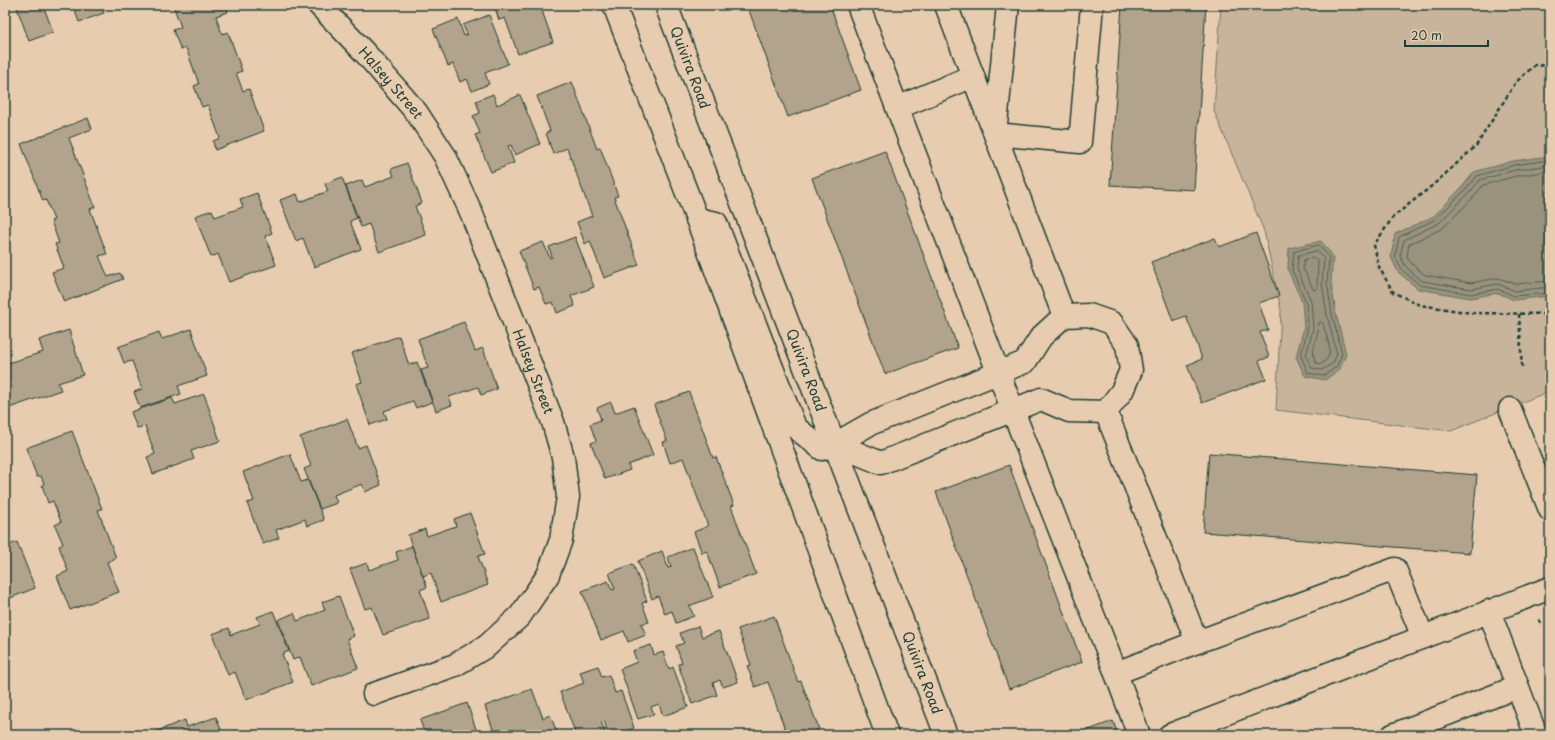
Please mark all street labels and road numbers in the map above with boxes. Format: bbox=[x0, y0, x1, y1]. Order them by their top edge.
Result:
street label: Quivira Road bbox=[665, 23, 716, 112]
street label: Halsey Street bbox=[354, 42, 429, 123]
street label: Halsey Street bbox=[508, 326, 560, 417]
street label: Quivira Road bbox=[781, 326, 832, 414]
street label: Quivira Road bbox=[897, 628, 948, 717]

